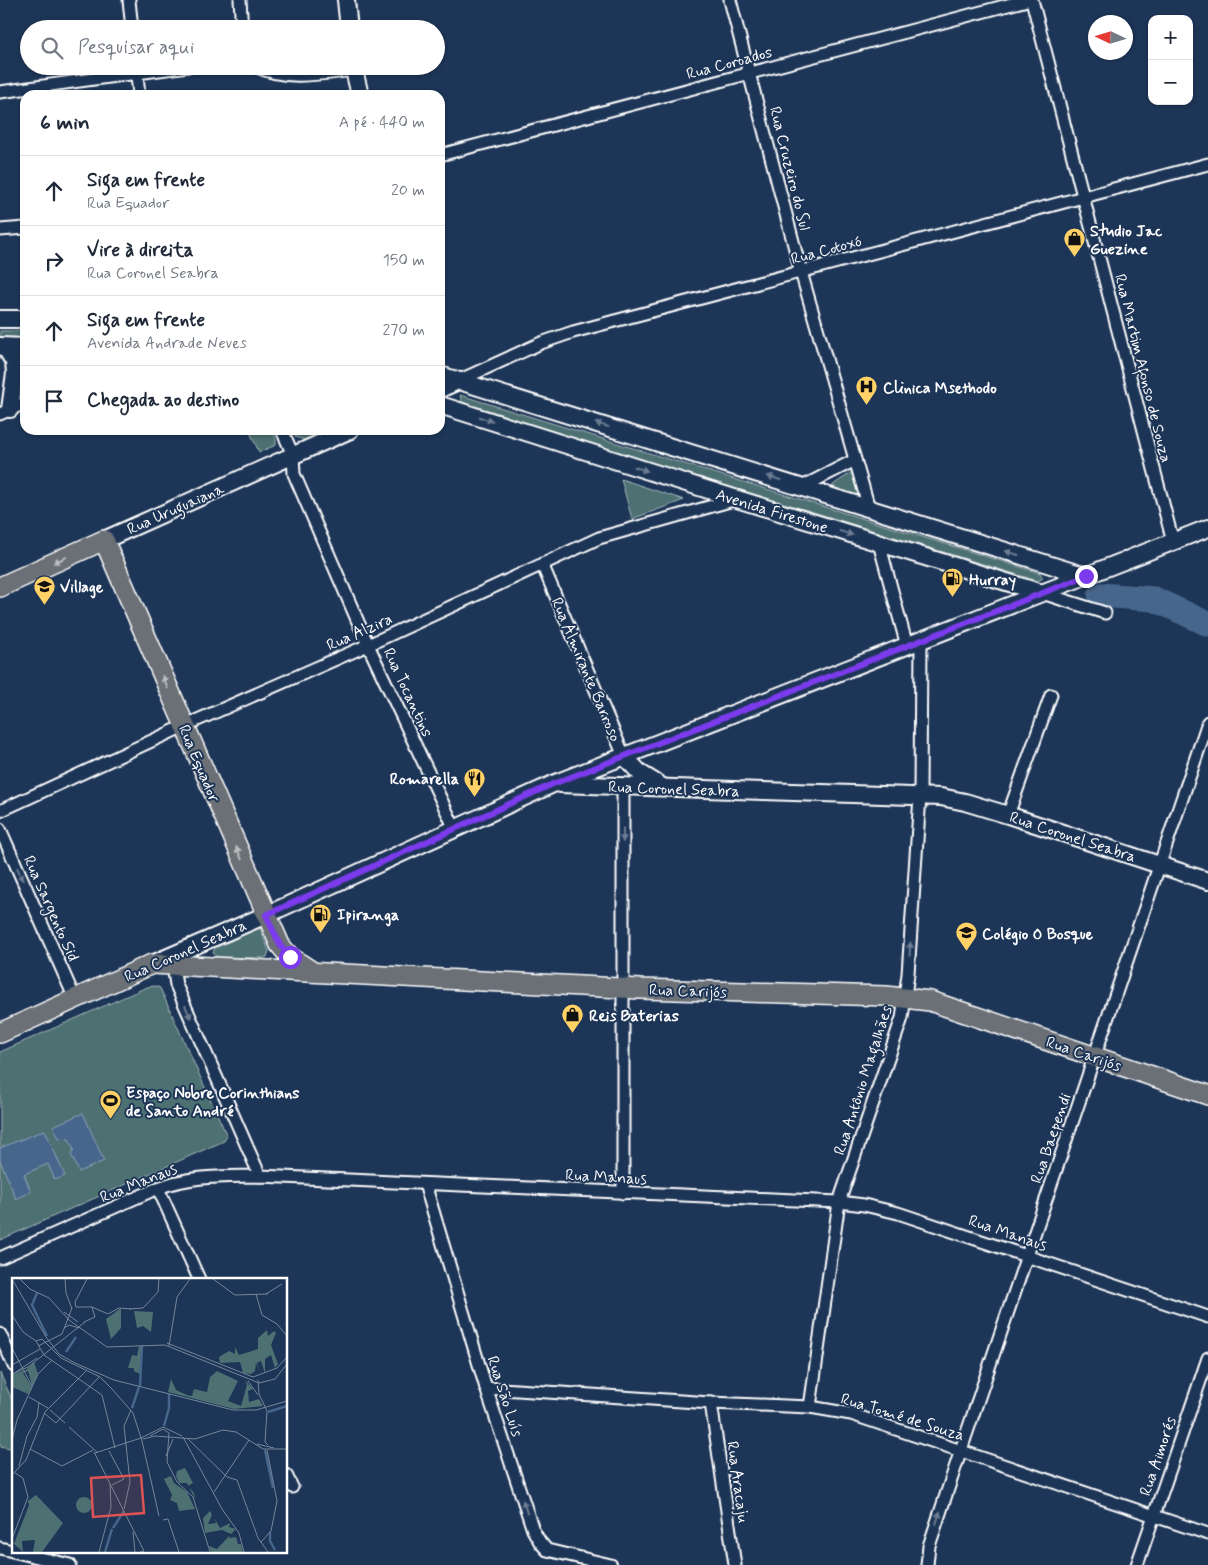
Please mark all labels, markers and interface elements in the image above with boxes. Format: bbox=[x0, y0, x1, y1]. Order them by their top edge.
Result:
north arrow bbox=[1088, 15, 1133, 60]
map controls bbox=[1148, 15, 1193, 105]
button: + bbox=[1148, 15, 1193, 60]
search box bbox=[20, 20, 445, 75]
icon: search bbox=[38, 34, 66, 62]
text: Pesquisar aqui bbox=[78, 35, 194, 60]
street label: Rua Coroados bbox=[684, 42, 775, 85]
button: − bbox=[1148, 60, 1193, 105]
street label: Rua Cruzeiro do Sul bbox=[764, 104, 815, 232]
text: 6 min bbox=[40, 109, 90, 137]
text: A pé · 440 m bbox=[339, 112, 425, 133]
text: Siga em frente bbox=[87, 168, 205, 193]
icon: ahead bbox=[40, 177, 68, 205]
text: 20 m bbox=[391, 180, 425, 201]
text: Rua Equador bbox=[87, 193, 169, 214]
place label: Studio Jac Guezine bbox=[1090, 221, 1163, 260]
shop icon: Studio Jac Guezine bbox=[1062, 227, 1086, 258]
street label: Rua Cotoxó bbox=[789, 231, 864, 270]
text: Vire à direita bbox=[87, 238, 193, 263]
icon: right bbox=[40, 247, 68, 275]
text: 150 m bbox=[383, 250, 425, 271]
text: Rua Coronel Seabra bbox=[87, 263, 219, 284]
street label: Rua Martim Afonso de Souza bbox=[1107, 272, 1176, 465]
text: Siga em frente bbox=[87, 308, 205, 333]
icon: ahead bbox=[40, 317, 68, 345]
text: 270 m bbox=[382, 320, 425, 341]
text: Avenida Andrade Neves bbox=[87, 333, 247, 354]
hospital icon: Clinica Msethodo bbox=[855, 375, 879, 406]
place label: Clinica Msethodo bbox=[883, 378, 997, 399]
icon: arrive bbox=[40, 387, 68, 415]
text: Chegada ao destino bbox=[87, 388, 239, 413]
one-way arrow bbox=[479, 416, 494, 424]
one-way arrow bbox=[594, 421, 609, 428]
one-way arrow bbox=[634, 465, 649, 473]
one-way arrow bbox=[766, 474, 781, 482]
street label: Rua Uruguaiana bbox=[124, 478, 228, 541]
street label: Avenida Firestone bbox=[713, 484, 830, 538]
one-way arrow bbox=[839, 530, 854, 537]
one-way arrow bbox=[1005, 548, 1020, 556]
one-way arrow bbox=[53, 556, 67, 564]
route end bbox=[1075, 565, 1098, 588]
fuel station icon: Hurray bbox=[941, 567, 965, 598]
place label: Hurray bbox=[969, 570, 1017, 591]
school or university icon: Village bbox=[32, 574, 56, 605]
place label: Village bbox=[60, 577, 104, 599]
street label: Rua Almirante Barroso bbox=[546, 594, 626, 745]
street label: Rua Alzira bbox=[323, 608, 396, 656]
street label: Rua Tocantins bbox=[378, 645, 437, 741]
one-way arrow bbox=[161, 675, 169, 689]
street label: Rua Equador bbox=[173, 722, 225, 806]
restaurant icon: Romarella bbox=[463, 766, 487, 797]
place label: Romarella bbox=[390, 769, 459, 790]
street label: Rua Coronel Seabra bbox=[608, 777, 740, 802]
street label: Rua Coronel Seabra bbox=[1007, 807, 1138, 868]
one-way arrow bbox=[619, 828, 627, 844]
one-way arrow bbox=[234, 846, 242, 860]
street label: Rua Sargento Sid bbox=[17, 852, 83, 965]
one-way arrow bbox=[16, 867, 24, 881]
fuel station icon: Ipiranga bbox=[309, 902, 333, 933]
place label: Ipiranga bbox=[337, 905, 399, 927]
street label: Rua Coronel Seabra bbox=[121, 915, 250, 988]
school or university icon: Colégio O Bosque bbox=[954, 921, 978, 952]
place label: Colégio O Bosque bbox=[982, 924, 1094, 946]
one-way arrow bbox=[907, 940, 915, 956]
route start bbox=[279, 946, 302, 969]
street label: Rua Carijós bbox=[648, 980, 727, 1003]
shop icon: Reis Baterias bbox=[561, 1003, 585, 1034]
street label: Rua Antônio Magalhães bbox=[829, 1003, 898, 1158]
one-way arrow bbox=[184, 1005, 192, 1019]
place label: Reis Baterias bbox=[589, 1006, 679, 1027]
street label: Rua Carijós bbox=[1043, 1032, 1124, 1077]
place label: Espaço Nobre Corinthians de Santo André bbox=[126, 1083, 300, 1122]
sports icon: Espaço Nobre Corinthians de Santo André bbox=[98, 1089, 122, 1120]
street label: Rua Baependi bbox=[1026, 1090, 1077, 1186]
street label: Rua Manaus bbox=[97, 1158, 180, 1208]
street label: Rua Manaus bbox=[565, 1165, 647, 1190]
street label: Rua Manaus bbox=[966, 1210, 1050, 1257]
inset map bbox=[12, 1278, 288, 1552]
street label: Rua São Luís bbox=[482, 1353, 528, 1440]
street label: Rua Tomé de Souza bbox=[838, 1389, 967, 1446]
street label: Rua Aimorés bbox=[1135, 1414, 1182, 1499]
street label: Rua Aracaju bbox=[721, 1440, 754, 1525]
one-way arrow bbox=[521, 1500, 528, 1515]
one-way arrow bbox=[935, 1510, 943, 1525]

